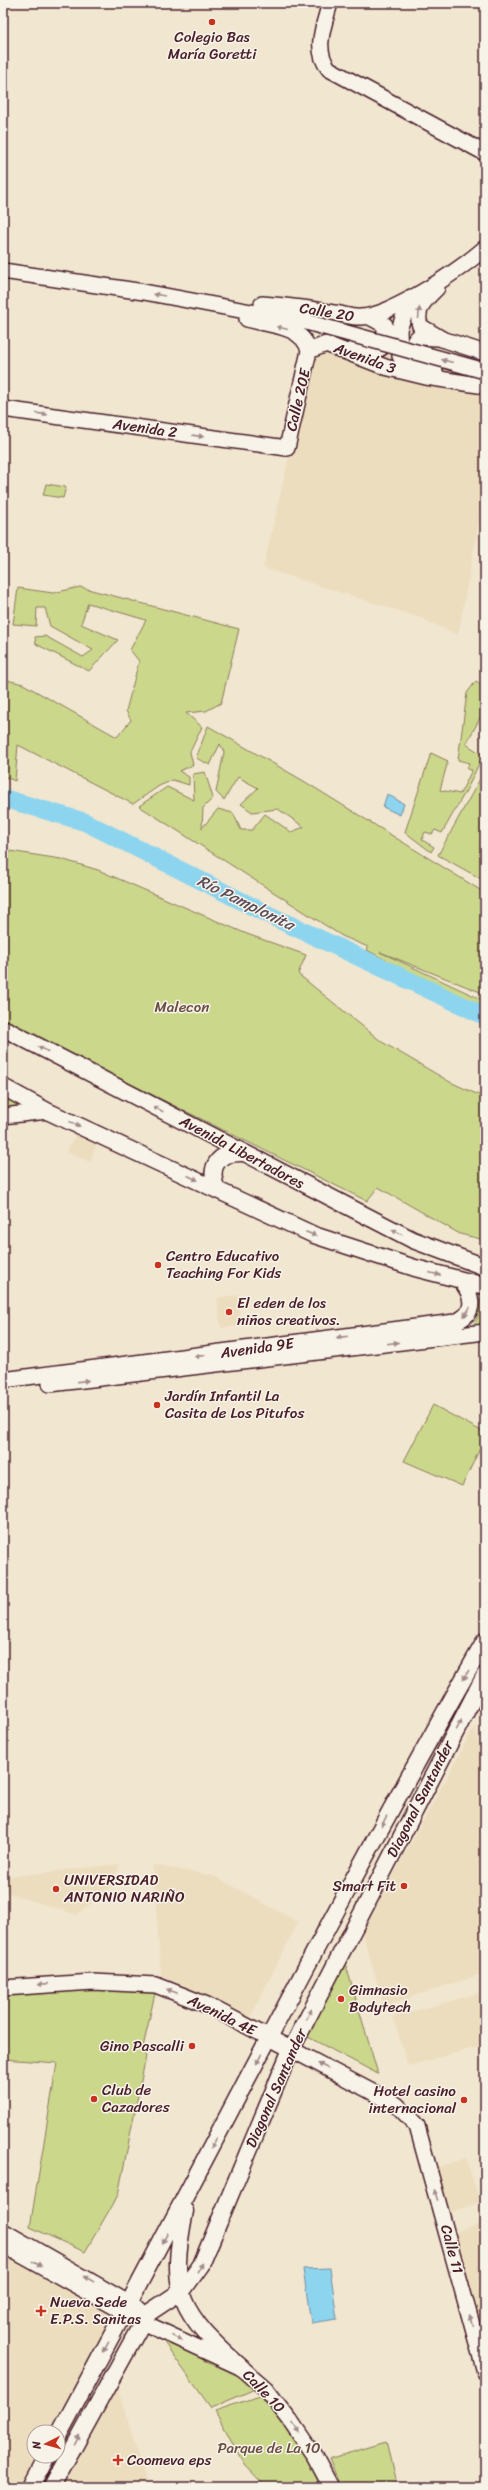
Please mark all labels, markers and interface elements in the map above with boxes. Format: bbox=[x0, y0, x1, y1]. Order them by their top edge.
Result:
marker: Colegio Bas María Goretti bbox=[207, 17, 217, 27]
place label: Colegio Bas María Goretti bbox=[168, 24, 257, 67]
one-way arrow bbox=[152, 292, 165, 298]
street label: Calle 20 bbox=[298, 295, 356, 329]
one-way arrow bbox=[416, 307, 423, 319]
one-way arrow bbox=[275, 324, 288, 330]
street label: Avenida 3 bbox=[329, 334, 400, 381]
one-way arrow bbox=[441, 357, 454, 363]
street label: Calle 20E bbox=[278, 365, 318, 434]
street label: Avenida 2 bbox=[110, 410, 179, 445]
one-way arrow bbox=[36, 411, 48, 417]
one-way arrow bbox=[192, 433, 204, 439]
water label: Río Pamplonita bbox=[192, 866, 301, 939]
park label: Malecon bbox=[155, 994, 209, 1020]
one-way arrow bbox=[37, 1046, 49, 1052]
one-way arrow bbox=[153, 1106, 164, 1112]
street label: Avenida Libertadores bbox=[174, 1108, 310, 1196]
one-way arrow bbox=[69, 1121, 81, 1127]
one-way arrow bbox=[188, 1175, 199, 1181]
one-way arrow bbox=[391, 1229, 403, 1235]
one-way arrow bbox=[305, 1231, 317, 1237]
place label: Centro Educativo Teaching For Kids bbox=[166, 1243, 281, 1286]
marker: Centro Educativo Teaching For Kids bbox=[153, 1260, 163, 1270]
one-way arrow bbox=[428, 1271, 441, 1277]
place label: El eden de los niños creativos. bbox=[237, 1290, 341, 1333]
marker: El eden de los niños creativos. bbox=[224, 1307, 234, 1317]
one-way arrow bbox=[463, 1307, 471, 1318]
street label: Avenida 9E bbox=[218, 1330, 297, 1366]
one-way arrow bbox=[336, 1334, 349, 1340]
one-way arrow bbox=[387, 1340, 399, 1347]
one-way arrow bbox=[194, 1353, 206, 1359]
one-way arrow bbox=[77, 1377, 90, 1384]
place label: Jardín Infantil La Casita de Los Pitufos bbox=[164, 1383, 304, 1426]
marker: Jardín Infantil La Casita de Los Pitufos bbox=[152, 1400, 162, 1410]
one-way arrow bbox=[462, 1669, 469, 1681]
one-way arrow bbox=[456, 1719, 462, 1730]
street label: Diagonal Santander bbox=[379, 1735, 461, 1862]
one-way arrow bbox=[381, 1815, 387, 1827]
place label: UNIVERSIDAD ANTONIO NARIÑO bbox=[63, 1867, 185, 1910]
place label: Smart Fit bbox=[333, 1873, 396, 1899]
marker: Smart Fit bbox=[399, 1881, 409, 1891]
marker: UNIVERSIDAD ANTONIO NARIÑO bbox=[51, 1884, 61, 1894]
place label: Gimnasio Bodytech bbox=[349, 1977, 411, 2020]
one-way arrow bbox=[37, 1981, 49, 1988]
street label: Avenida 4E bbox=[182, 1987, 262, 2044]
one-way arrow bbox=[165, 1988, 177, 1994]
marker: Gimnasio Bodytech bbox=[336, 1994, 346, 2004]
one-way arrow bbox=[306, 2008, 312, 2020]
street label: Diagonal Santander bbox=[238, 2023, 314, 2152]
place label: Gino Pascalli bbox=[100, 2033, 185, 2059]
marker: Gino Pascalli bbox=[187, 2041, 197, 2051]
one-way arrow bbox=[256, 2053, 262, 2064]
one-way arrow bbox=[317, 2062, 329, 2069]
place label: Club de Cazadores bbox=[102, 2077, 170, 2120]
place label: Hotel casino internacional bbox=[369, 2078, 457, 2121]
marker: Club de Cazadores bbox=[89, 2094, 99, 2104]
marker: Hotel casino internacional bbox=[459, 2095, 469, 2105]
one-way arrow bbox=[211, 2138, 217, 2149]
one-way arrow bbox=[433, 2189, 439, 2201]
street label: Calle 11 bbox=[433, 2222, 471, 2276]
one-way arrow bbox=[161, 2232, 168, 2244]
one-way arrow bbox=[31, 2260, 43, 2267]
one-way arrow bbox=[196, 2262, 203, 2274]
one-way arrow bbox=[83, 2276, 95, 2283]
place label: Nueva Sede E.P.S. Sanitas bbox=[50, 2289, 142, 2332]
marker: Nueva Sede E.P.S. Sanitas bbox=[35, 2305, 47, 2317]
one-way arrow bbox=[468, 2314, 474, 2326]
one-way arrow bbox=[172, 2335, 183, 2341]
one-way arrow bbox=[103, 2341, 110, 2353]
street label: Calle 10 bbox=[236, 2363, 292, 2419]
one-way arrow bbox=[292, 2423, 300, 2433]
north arrow bbox=[26, 2424, 66, 2464]
one-way arrow bbox=[74, 2435, 80, 2446]
park label: Parque de La 10 bbox=[217, 2435, 321, 2461]
text: N bbox=[27, 2440, 47, 2451]
place label: Coomeva eps bbox=[127, 2447, 211, 2473]
marker: Coomeva eps bbox=[112, 2454, 124, 2466]

